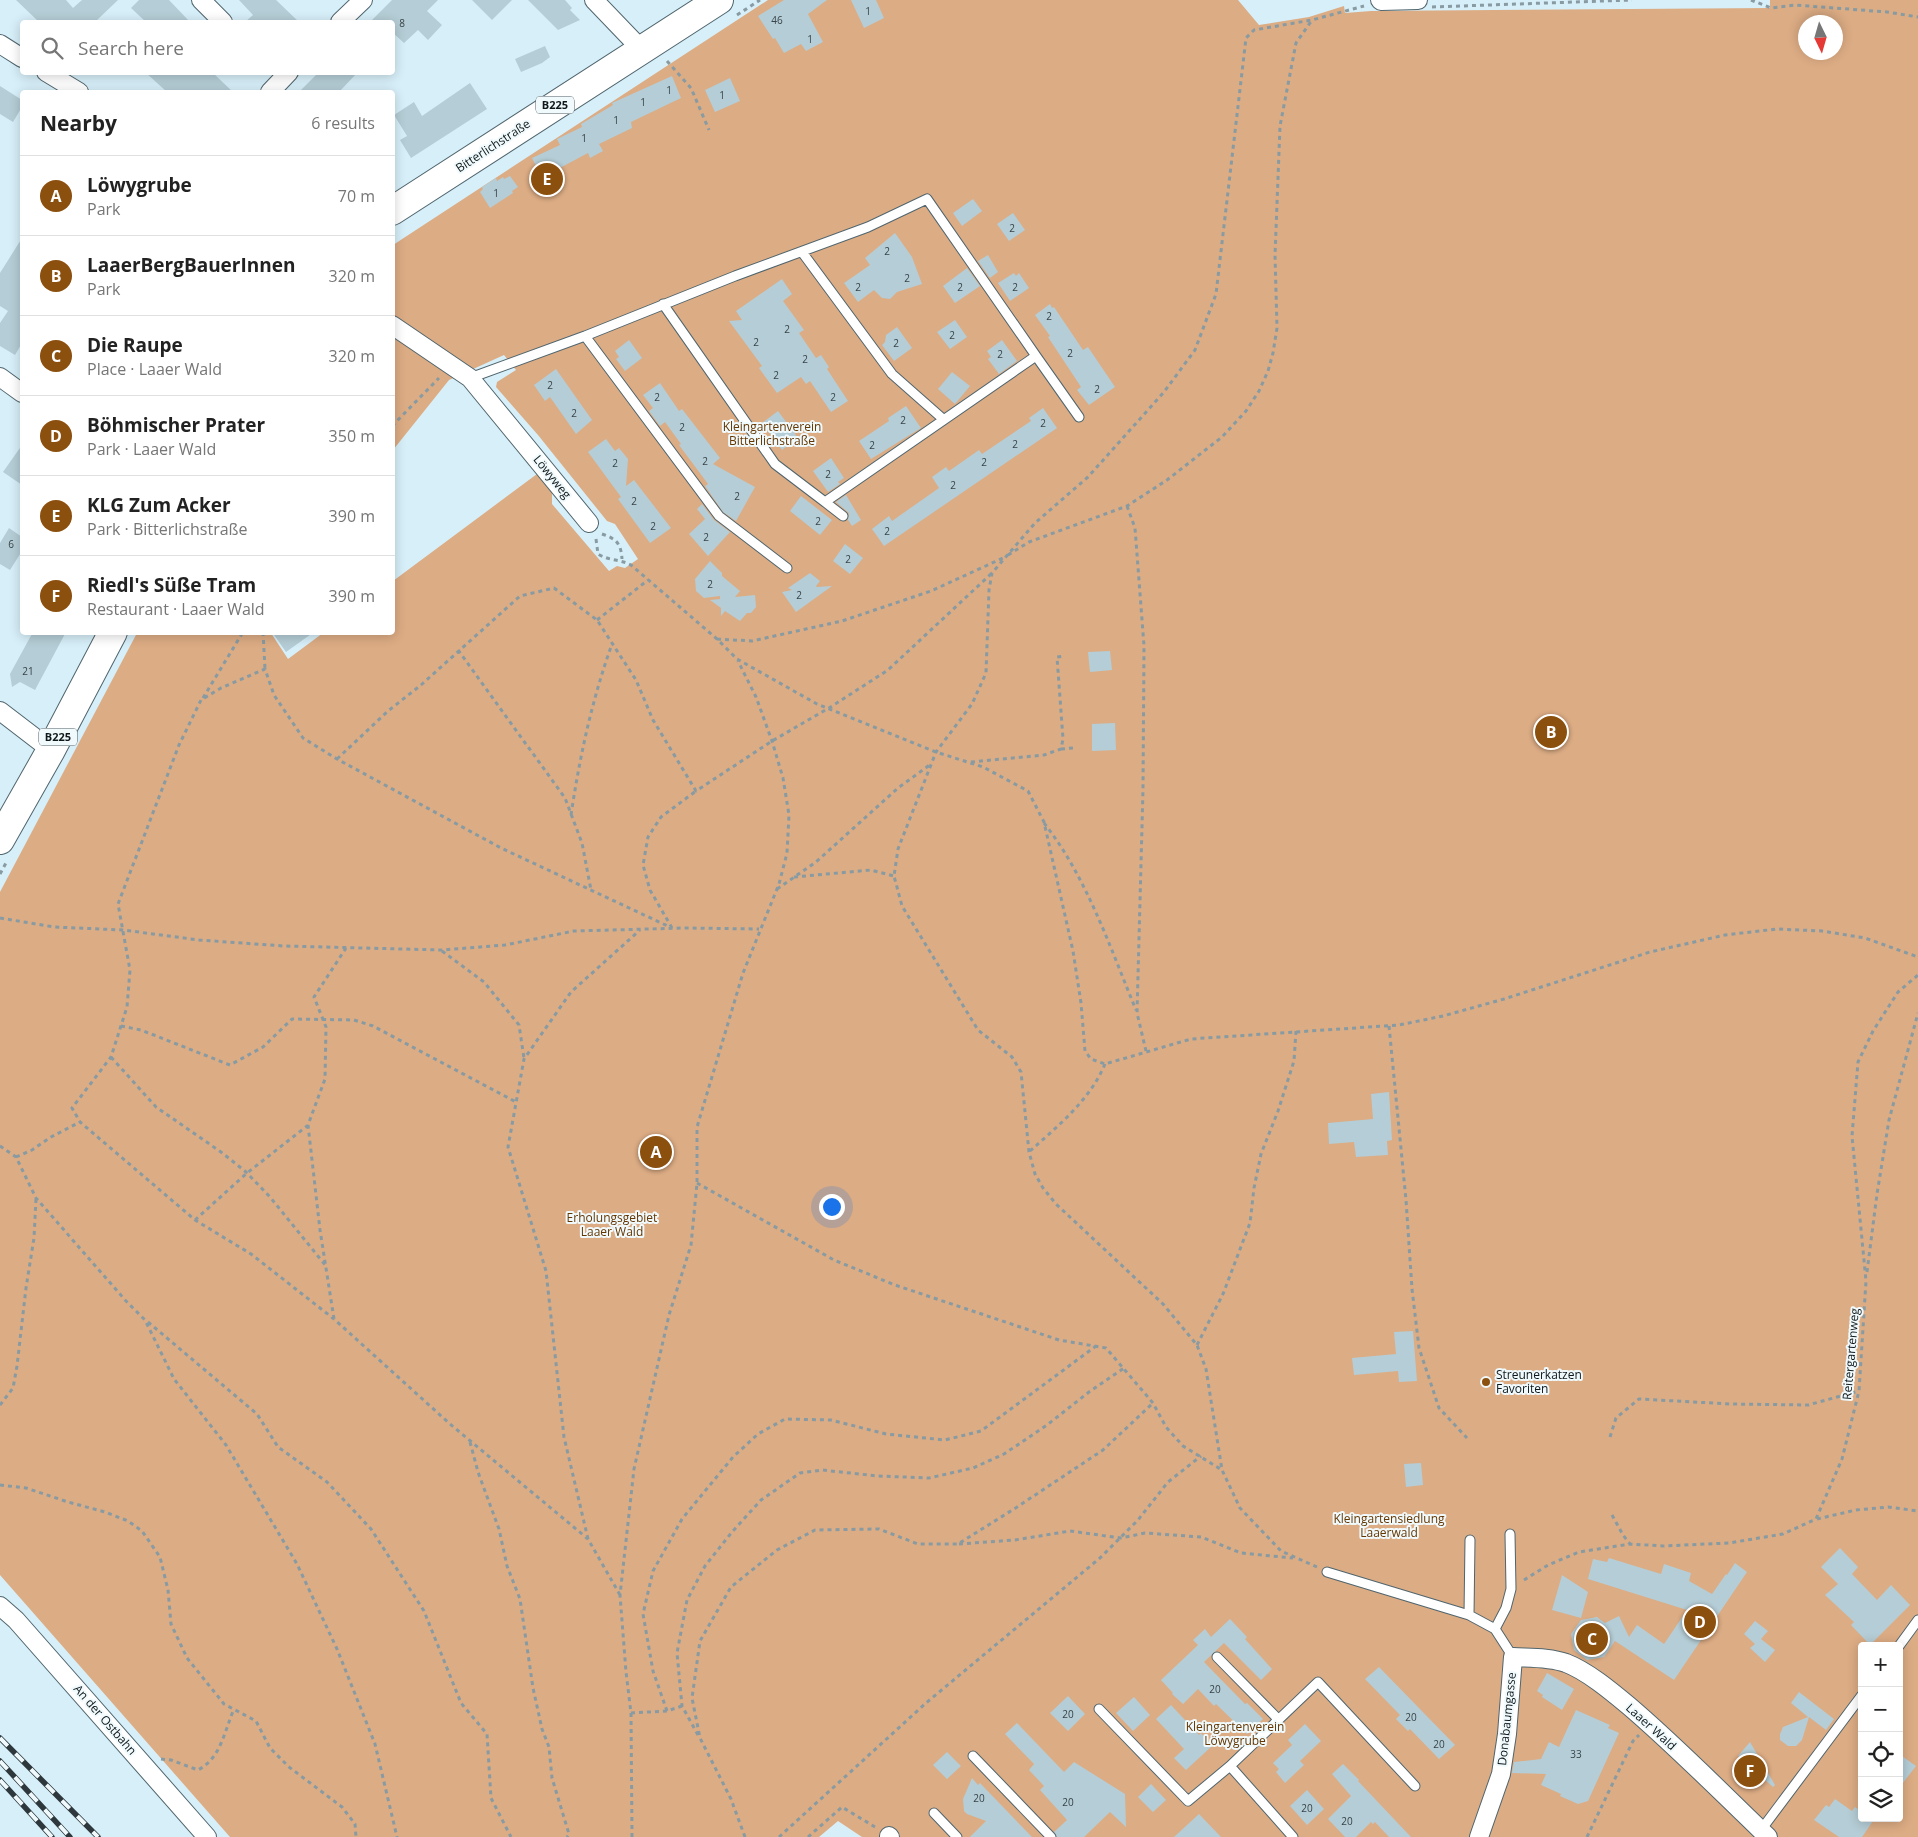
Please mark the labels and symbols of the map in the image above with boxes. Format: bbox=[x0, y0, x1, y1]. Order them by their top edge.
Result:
house number: 1 bbox=[865, 4, 871, 18]
house number: 46 bbox=[771, 13, 783, 27]
north arrow bbox=[1798, 15, 1843, 60]
house number: 8 bbox=[399, 16, 405, 30]
house number: 1 bbox=[807, 32, 813, 46]
house number: 1 bbox=[666, 83, 672, 97]
house number: 1 bbox=[719, 88, 725, 102]
house number: 1 bbox=[640, 95, 646, 109]
road number: B225 bbox=[536, 96, 574, 114]
house number: 1 bbox=[613, 113, 619, 127]
street label: Bitterlichstraße bbox=[452, 115, 534, 176]
house number: 1 bbox=[581, 131, 587, 145]
pin: E bbox=[531, 160, 563, 198]
house number: 1 bbox=[493, 186, 499, 200]
house number: 2 bbox=[1009, 221, 1015, 235]
house number: 2 bbox=[884, 244, 890, 258]
house number: 2 bbox=[904, 271, 910, 285]
house number: 2 bbox=[855, 280, 861, 294]
house number: 2 bbox=[957, 280, 963, 294]
house number: 2 bbox=[1012, 280, 1018, 294]
house number: 2 bbox=[1046, 309, 1052, 323]
house number: 2 bbox=[784, 322, 790, 336]
house number: 2 bbox=[949, 328, 955, 342]
house number: 2 bbox=[753, 335, 759, 349]
house number: 2 bbox=[893, 336, 899, 350]
house number: 2 bbox=[1067, 346, 1073, 360]
house number: 2 bbox=[997, 347, 1003, 361]
house number: 2 bbox=[802, 352, 808, 366]
house number: 2 bbox=[773, 368, 779, 382]
house number: 2 bbox=[547, 378, 553, 392]
house number: 2 bbox=[1094, 382, 1100, 396]
house number: 2 bbox=[654, 390, 660, 404]
house number: 2 bbox=[830, 390, 836, 404]
house number: 2 bbox=[571, 406, 577, 420]
house number: 2 bbox=[900, 413, 906, 427]
house number: 2 bbox=[1040, 416, 1046, 430]
park label: Kleingartenverein Bitterlichstraße bbox=[723, 418, 821, 449]
house number: 2 bbox=[679, 420, 685, 434]
house number: 2 bbox=[1012, 437, 1018, 451]
house number: 2 bbox=[869, 438, 875, 452]
street label: Löwyweg bbox=[530, 451, 575, 502]
house number: 2 bbox=[702, 454, 708, 468]
house number: 2 bbox=[981, 455, 987, 469]
house number: 2 bbox=[612, 456, 618, 470]
house number: 2 bbox=[825, 467, 831, 481]
house number: 2 bbox=[950, 478, 956, 492]
house number: 2 bbox=[734, 489, 740, 503]
house number: 2 bbox=[631, 494, 637, 508]
house number: 2 bbox=[815, 514, 821, 528]
house number: 2 bbox=[650, 519, 656, 533]
house number: 2 bbox=[884, 524, 890, 538]
house number: 2 bbox=[703, 530, 709, 544]
house number: 6 bbox=[8, 537, 14, 551]
house number: 2 bbox=[845, 552, 851, 566]
house number: 2 bbox=[707, 577, 713, 591]
house number: 2 bbox=[796, 588, 802, 602]
house number: 21 bbox=[22, 664, 34, 678]
pin: B bbox=[1535, 713, 1567, 751]
road number: B225 bbox=[39, 729, 77, 746]
pin: A bbox=[640, 1133, 672, 1171]
your location bbox=[819, 1194, 845, 1220]
park label: Erholungsgebiet Laaer Wald bbox=[567, 1209, 657, 1240]
street label: Reitergartenweg bbox=[1838, 1307, 1863, 1401]
place label: Streunerkatzen Favoriten bbox=[1496, 1366, 1582, 1397]
marker: Streunerkatzen Favoriten bbox=[1480, 1376, 1492, 1388]
park label: Kleingartensiedlung Laaerwald bbox=[1333, 1510, 1445, 1541]
pin: D bbox=[1684, 1603, 1716, 1641]
pin: C bbox=[1576, 1620, 1608, 1658]
street label: Donabaumgasse bbox=[1493, 1671, 1520, 1766]
street label: An der Ostbahn bbox=[70, 1681, 141, 1759]
house number: 20 bbox=[1209, 1682, 1221, 1696]
street label: Laaer Wald bbox=[1622, 1699, 1680, 1754]
house number: 20 bbox=[1062, 1707, 1074, 1721]
house number: 20 bbox=[1405, 1710, 1417, 1724]
park label: Kleingartenverein Löwygrube bbox=[1186, 1718, 1284, 1749]
house number: 20 bbox=[1433, 1737, 1445, 1751]
house number: 33 bbox=[1570, 1747, 1582, 1761]
pin: F bbox=[1734, 1752, 1766, 1790]
house number: 20 bbox=[973, 1791, 985, 1805]
house number: 20 bbox=[1062, 1795, 1074, 1809]
house number: 20 bbox=[1301, 1801, 1313, 1815]
house number: 20 bbox=[1341, 1814, 1353, 1828]

